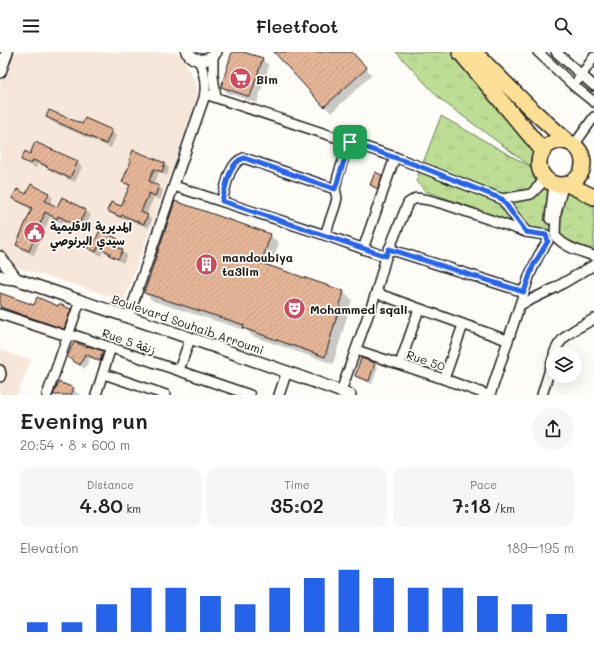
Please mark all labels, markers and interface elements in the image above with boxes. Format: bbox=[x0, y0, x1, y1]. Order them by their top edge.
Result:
text: Fleetfoot bbox=[256, 14, 338, 38]
icon: menu bbox=[20, 15, 42, 37]
icon: search bbox=[552, 15, 574, 37]
supermarket icon: Bim bbox=[228, 66, 254, 92]
place label: Bim bbox=[256, 71, 278, 87]
pin bbox=[333, 125, 367, 159]
icon: arrive bbox=[339, 131, 361, 153]
place label: المديرية الاقليمية سيدي البرنوصي bbox=[50, 218, 132, 252]
public building icon: المديرية الاقليمية سيدي البرنوصي bbox=[22, 220, 48, 246]
place label: mandoubiya ta3lim bbox=[222, 249, 293, 279]
building icon: mandoubiya ta3lim bbox=[194, 251, 220, 277]
street label: Boulevard Souhaib Arroumi bbox=[110, 290, 266, 358]
theatre icon: Mohammed sqali bbox=[281, 296, 307, 322]
place label: Mohammed sqali bbox=[310, 301, 408, 317]
street label: Rue 5 زنقة bbox=[100, 324, 158, 358]
street label: Rue 50 bbox=[405, 346, 448, 374]
map controls bbox=[546, 347, 582, 383]
button: layers bbox=[546, 347, 582, 383]
text: Evening run bbox=[20, 406, 148, 435]
button: share bbox=[532, 408, 574, 450]
text: 20:54 · 8 × 600 m bbox=[20, 436, 130, 453]
text: Distance bbox=[87, 477, 134, 492]
text: Time bbox=[284, 477, 310, 492]
text: Pace bbox=[470, 477, 497, 492]
text: 4.80 bbox=[80, 492, 123, 518]
text: 35:02 bbox=[270, 492, 324, 518]
text: 7:18 bbox=[452, 492, 491, 518]
text: km bbox=[123, 501, 141, 516]
text: /km bbox=[491, 501, 515, 516]
text: Elevation bbox=[20, 539, 78, 556]
text: 189–195 m bbox=[506, 539, 574, 556]

